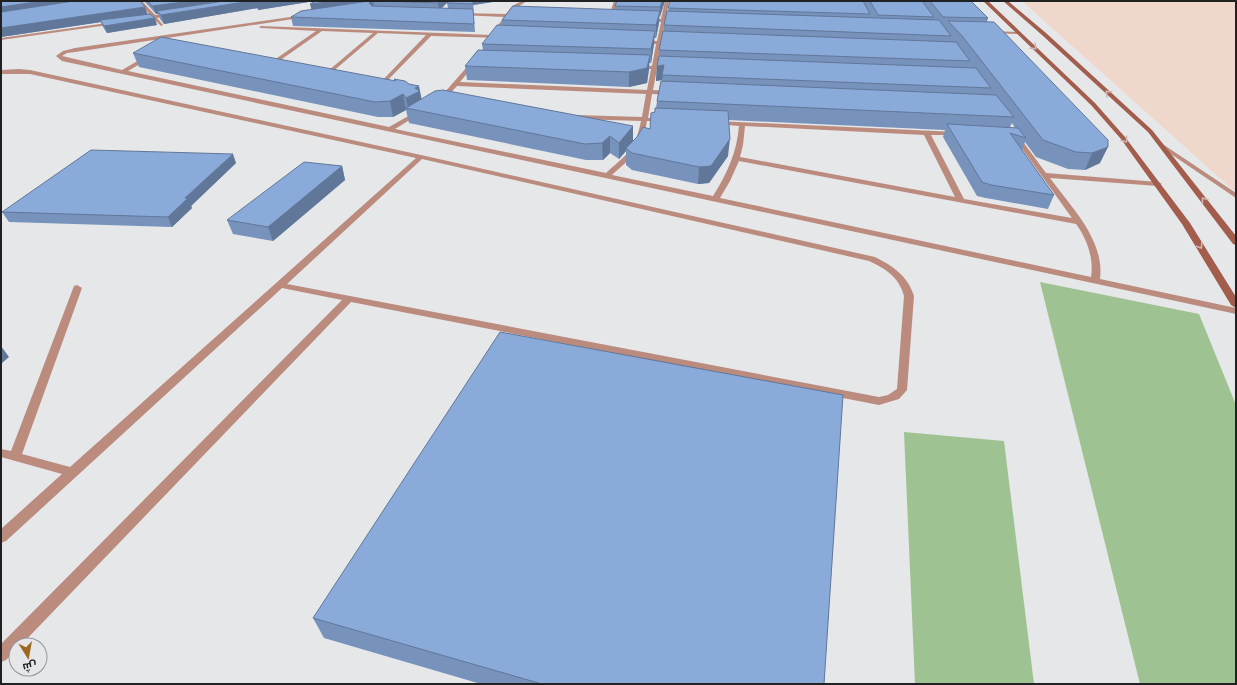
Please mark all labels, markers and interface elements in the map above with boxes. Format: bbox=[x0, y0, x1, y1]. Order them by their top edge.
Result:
one-way arrow bbox=[1029, 42, 1037, 50]
one-way arrow bbox=[1105, 90, 1113, 98]
one-way arrow bbox=[1120, 136, 1127, 143]
one-way arrow bbox=[1202, 197, 1209, 204]
one-way arrow bbox=[1195, 242, 1203, 249]
north arrow bbox=[8, 637, 48, 677]
text: ش bbox=[22, 659, 38, 674]

